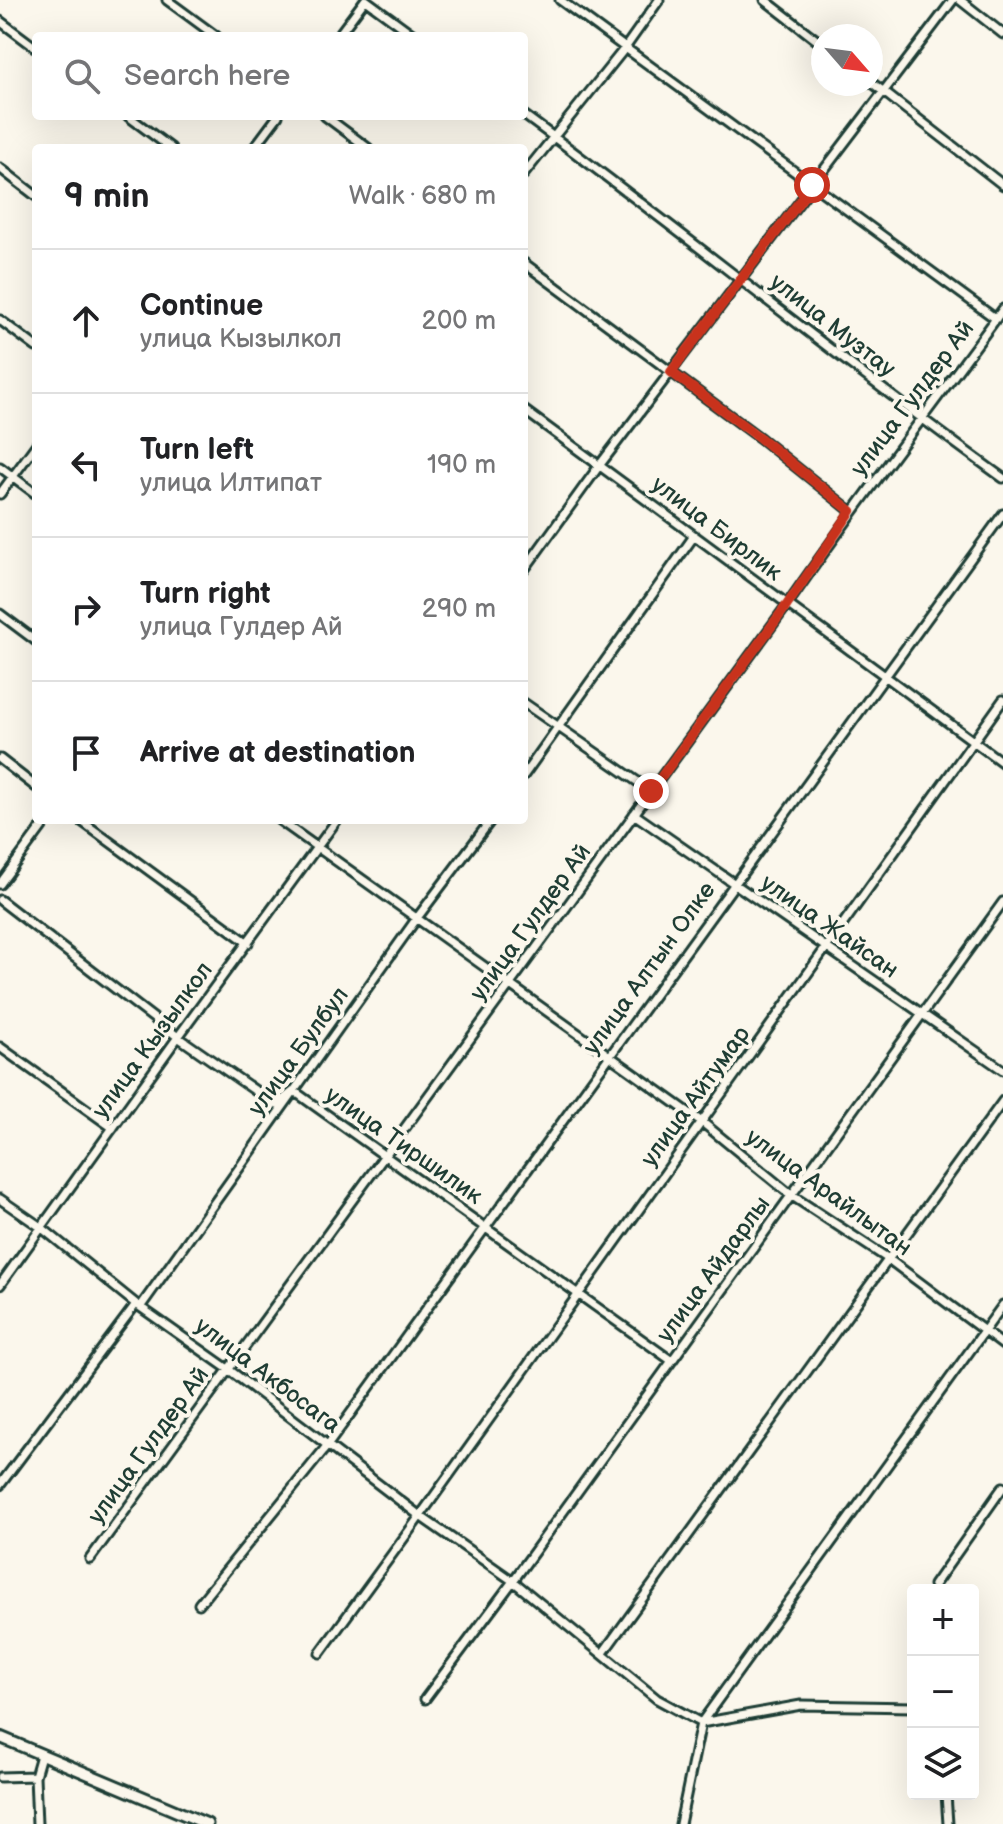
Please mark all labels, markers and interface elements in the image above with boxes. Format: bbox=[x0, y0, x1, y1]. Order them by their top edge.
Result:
north arrow bbox=[811, 24, 883, 96]
search box bbox=[32, 32, 528, 120]
icon: search bbox=[60, 54, 104, 98]
text: Search here bbox=[124, 58, 290, 94]
route start bbox=[794, 167, 830, 203]
text: 9 min bbox=[64, 176, 149, 217]
text: Walk · 680 m bbox=[349, 181, 496, 212]
street label: улица Музтау bbox=[764, 267, 901, 383]
text: Continue bbox=[140, 288, 263, 324]
icon: ahead bbox=[64, 299, 108, 343]
text: 200 m bbox=[422, 306, 496, 337]
street label: улица Гулдер Ай bbox=[845, 315, 980, 482]
text: улица Кызылкол bbox=[140, 324, 342, 355]
text: Turn left bbox=[140, 432, 254, 468]
icon: left bbox=[64, 443, 108, 487]
text: 190 m bbox=[427, 450, 496, 481]
text: улица Илтипат bbox=[140, 468, 322, 499]
street label: улица Бирлик bbox=[646, 470, 788, 587]
text: Turn right bbox=[140, 576, 271, 612]
icon: right bbox=[64, 587, 108, 631]
text: 290 m bbox=[422, 594, 496, 625]
text: улица Гулдер Ай bbox=[140, 612, 343, 643]
icon: arrive bbox=[64, 731, 108, 775]
text: Arrive at destination bbox=[140, 735, 416, 771]
route end bbox=[633, 773, 669, 809]
street label: улица Гулдер Ай bbox=[464, 838, 597, 1006]
street label: улица Жайсан bbox=[755, 868, 904, 985]
street label: улица Алтын Олке bbox=[577, 876, 722, 1060]
street label: улица Кызылкол bbox=[86, 956, 219, 1124]
street label: улица Булбул bbox=[242, 981, 355, 1121]
street label: улица Айтумар bbox=[635, 1020, 756, 1172]
street label: улица Тиршилик bbox=[319, 1080, 488, 1211]
street label: улица Арайлытан bbox=[740, 1122, 917, 1262]
street label: улица Айдарлы bbox=[651, 1190, 776, 1348]
street label: улица Акбосага bbox=[189, 1311, 346, 1440]
street label: улица Гулдер Ай bbox=[82, 1361, 215, 1529]
map controls bbox=[907, 1584, 979, 1800]
button: + bbox=[907, 1584, 979, 1656]
button: − bbox=[907, 1656, 979, 1728]
button: layers bbox=[907, 1728, 979, 1800]

